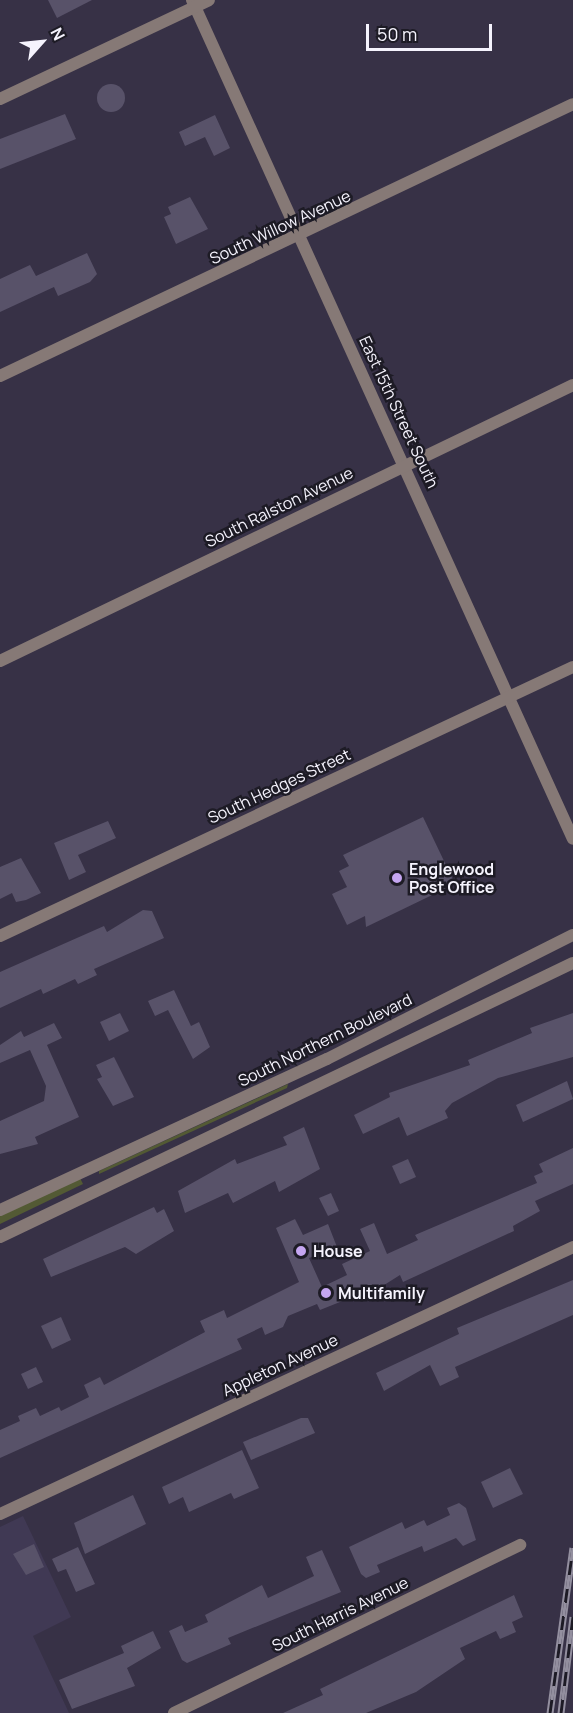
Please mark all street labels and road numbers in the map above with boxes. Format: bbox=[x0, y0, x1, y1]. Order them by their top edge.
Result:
street label: South Willow Avenue bbox=[207, 186, 353, 268]
street label: East 15th Street South bbox=[355, 333, 443, 491]
street label: South Ralston Avenue bbox=[202, 463, 356, 551]
street label: South Hedges Street bbox=[205, 745, 353, 827]
street label: South Northern Boulevard bbox=[235, 990, 415, 1090]
street label: Appleton Avenue bbox=[219, 1330, 341, 1400]
street label: South Harris Avenue bbox=[269, 1573, 411, 1655]

